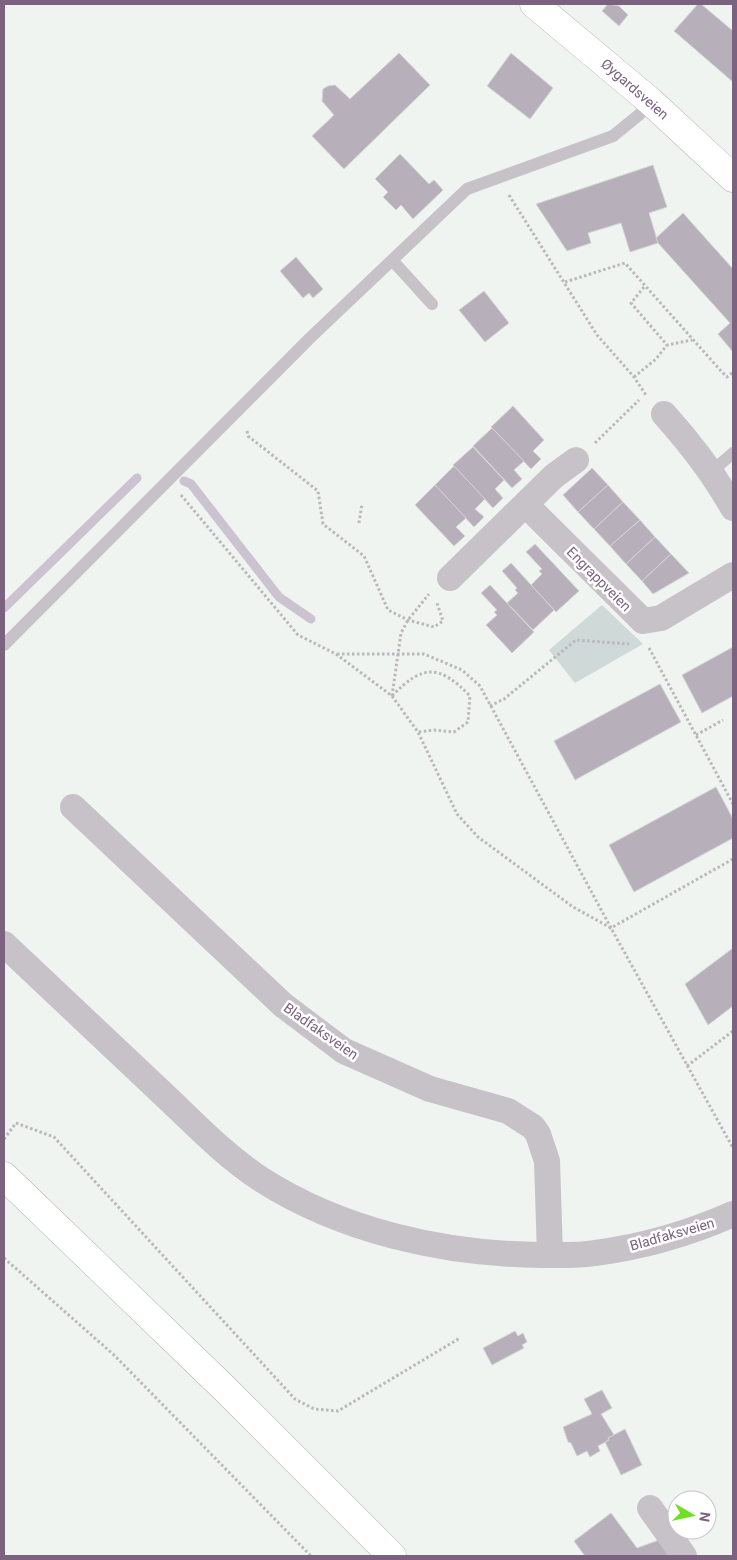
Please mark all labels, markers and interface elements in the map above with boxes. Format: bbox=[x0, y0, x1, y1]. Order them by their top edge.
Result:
street label: Øygardsveien bbox=[598, 55, 672, 123]
street label: Engrappveien bbox=[564, 544, 634, 614]
street label: Bladfaksveien bbox=[281, 999, 361, 1063]
street label: Bladfaksveien bbox=[628, 1214, 716, 1254]
north arrow bbox=[667, 1490, 717, 1540]
text: N bbox=[696, 1511, 714, 1523]

